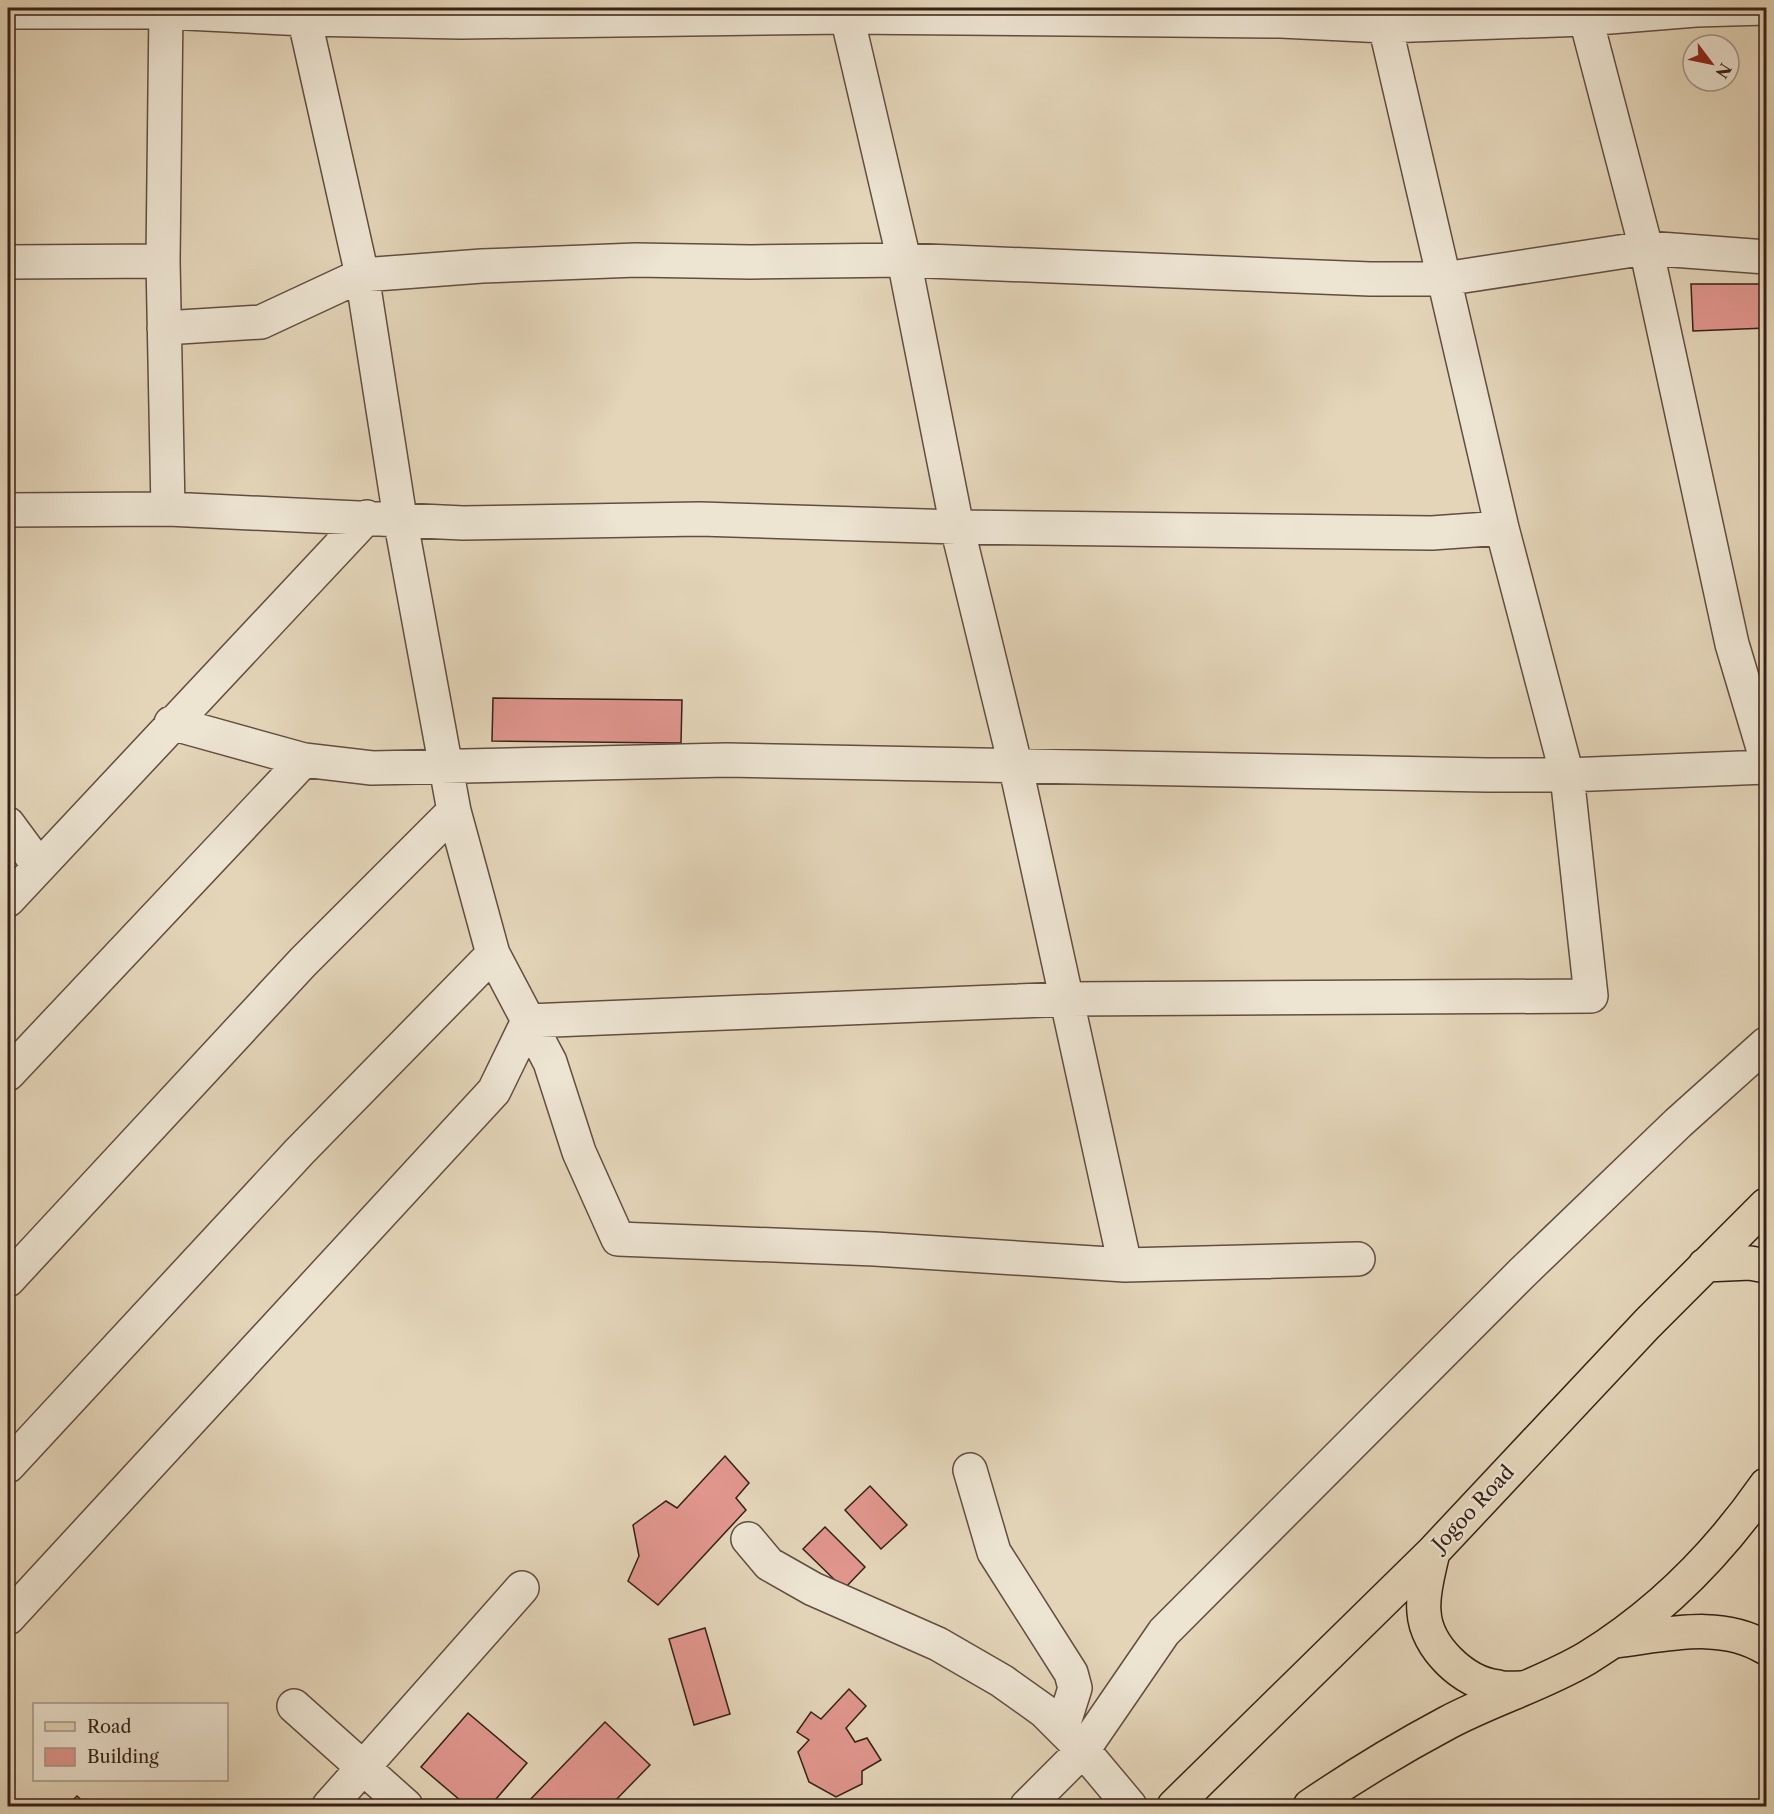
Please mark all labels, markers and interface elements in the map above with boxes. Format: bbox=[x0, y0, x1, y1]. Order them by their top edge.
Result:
north arrow bbox=[1681, 33, 1741, 93]
text: N bbox=[1712, 60, 1736, 82]
street label: Jogoo Road bbox=[1425, 1460, 1519, 1558]
legend bbox=[33, 1703, 228, 1781]
text: Road bbox=[87, 1716, 132, 1738]
text: Building bbox=[87, 1746, 159, 1768]

